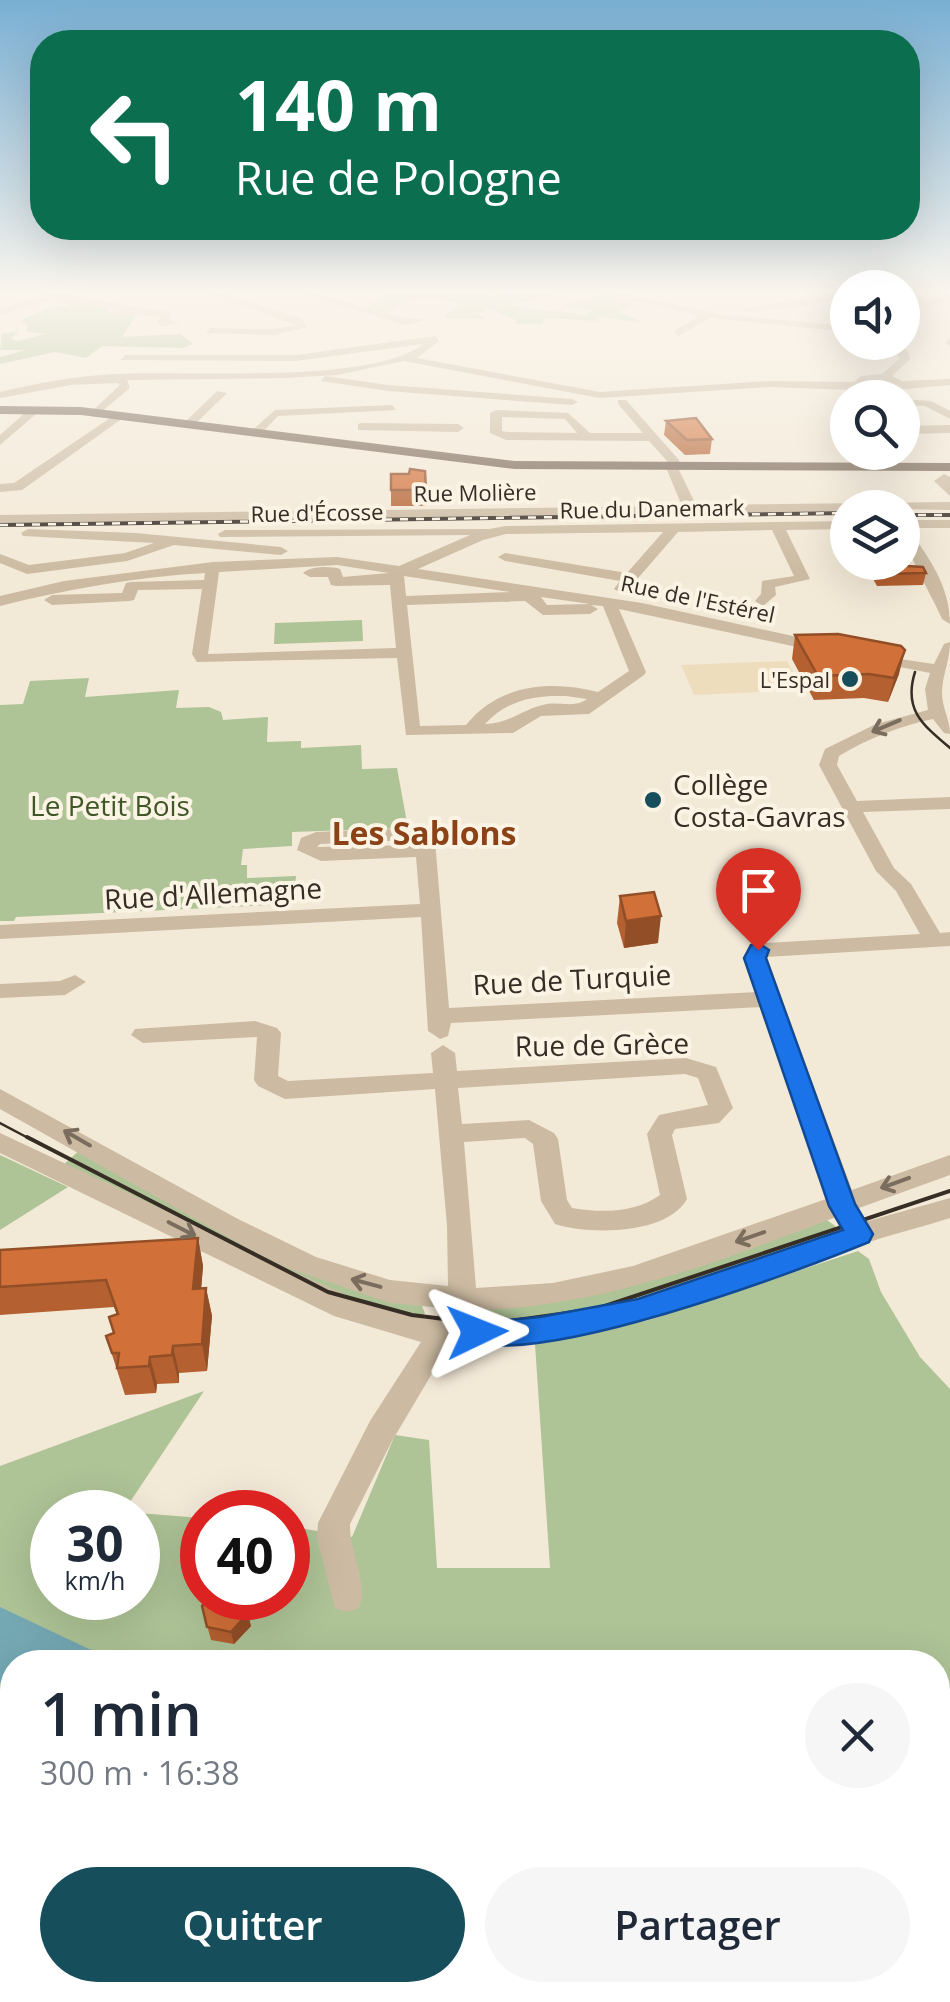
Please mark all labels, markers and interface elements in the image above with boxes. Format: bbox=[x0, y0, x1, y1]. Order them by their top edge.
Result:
text: 140 m bbox=[235, 56, 442, 152]
icon: left bbox=[70, 70, 200, 200]
text: Rue de Pologne bbox=[235, 147, 562, 208]
map controls bbox=[830, 270, 920, 580]
button: sound bbox=[830, 270, 920, 360]
button: search bbox=[830, 380, 920, 470]
street label: Rue Molière bbox=[413, 476, 537, 508]
button: layers bbox=[830, 490, 920, 580]
street label: Rue du Danemark bbox=[559, 491, 745, 525]
street label: Rue d'Écosse bbox=[250, 496, 384, 528]
street label: Rue de l'Estérel bbox=[618, 567, 778, 629]
place label: L'Espal bbox=[760, 664, 830, 694]
marker: L'Espal bbox=[839, 668, 861, 690]
one-way arrow bbox=[871, 719, 902, 737]
place label: Collège Costa-Gavras bbox=[673, 765, 846, 835]
park label: Le Petit Bois bbox=[30, 786, 190, 824]
marker: Collège Costa-Gavras bbox=[642, 789, 664, 811]
district label: Les Sablons bbox=[332, 811, 516, 854]
pin bbox=[716, 848, 801, 951]
icon: arrive bbox=[731, 863, 786, 918]
street label: Rue d'Allemagne bbox=[103, 868, 323, 918]
street label: Rue de Turquie bbox=[472, 955, 672, 1003]
street label: Rue de Grèce bbox=[515, 1023, 689, 1065]
one-way arrow bbox=[63, 1128, 91, 1148]
one-way arrow bbox=[881, 1175, 912, 1193]
one-way arrow bbox=[167, 1220, 197, 1239]
one-way arrow bbox=[734, 1229, 766, 1247]
one-way arrow bbox=[351, 1273, 382, 1292]
position arrow bbox=[425, 1280, 529, 1384]
speed limit sign: 40 bbox=[180, 1490, 310, 1620]
text: 30 bbox=[66, 1509, 124, 1577]
text: km/h bbox=[65, 1563, 125, 1597]
text: 1 min bbox=[40, 1672, 202, 1754]
button: close bbox=[805, 1683, 910, 1788]
text: 300 m · 16:38 bbox=[40, 1751, 239, 1794]
button: Quitter bbox=[40, 1867, 465, 1982]
button: Partager bbox=[485, 1867, 910, 1982]

